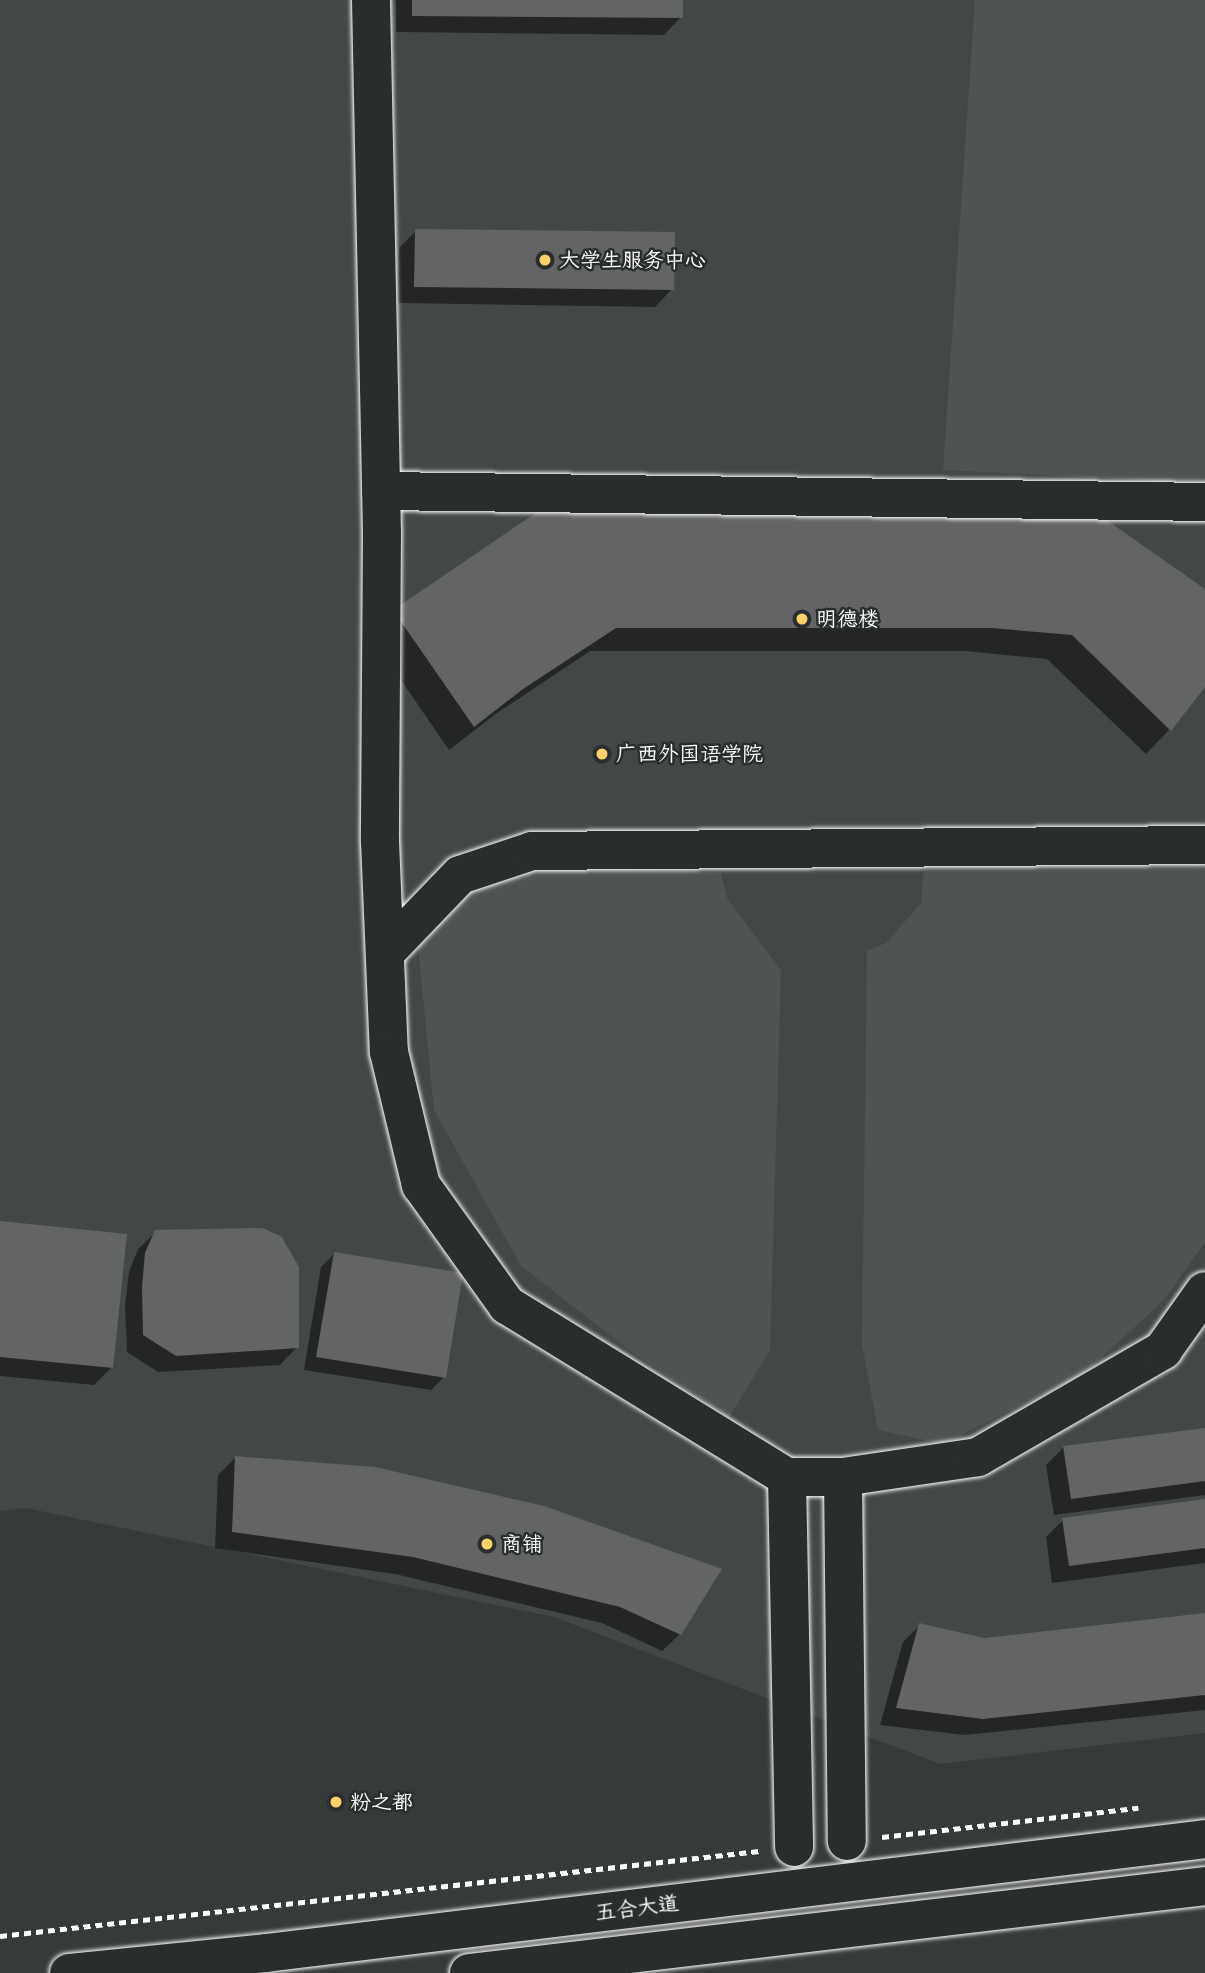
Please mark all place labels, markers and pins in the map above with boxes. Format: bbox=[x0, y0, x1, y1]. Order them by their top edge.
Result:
place label: 大学生服务中心 bbox=[559, 247, 706, 273]
marker: 大学生服务中心 bbox=[537, 252, 553, 268]
place label: 明德楼 bbox=[816, 606, 879, 632]
marker: 明德楼 bbox=[794, 611, 810, 627]
place label: 广西外国语学院 bbox=[616, 741, 763, 767]
marker: 广西外国语学院 bbox=[594, 746, 610, 762]
place label: 商铺 bbox=[501, 1531, 543, 1557]
marker: 商铺 bbox=[479, 1536, 495, 1552]
place label: 粉之都 bbox=[350, 1789, 413, 1815]
marker: 粉之都 bbox=[328, 1794, 344, 1810]

